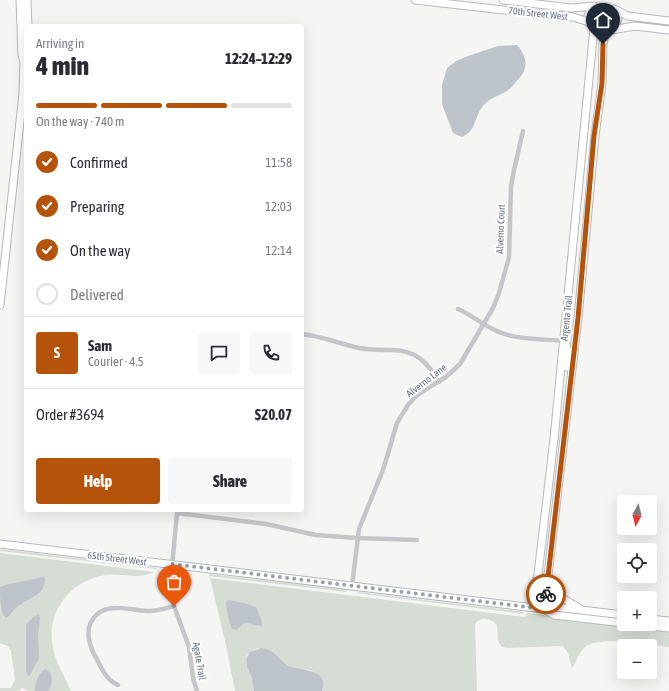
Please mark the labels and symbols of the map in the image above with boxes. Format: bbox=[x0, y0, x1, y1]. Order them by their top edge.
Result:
pin bbox=[586, 3, 620, 44]
street label: 70th Street West bbox=[508, 5, 568, 22]
street label: Alverno Court bbox=[494, 204, 507, 254]
street label: Argenta Trail bbox=[559, 294, 574, 342]
street label: Alverno Lane bbox=[404, 361, 449, 399]
north arrow bbox=[617, 495, 657, 535]
street label: 65th Street West bbox=[87, 549, 147, 568]
pin bbox=[157, 565, 191, 606]
courier bbox=[526, 574, 566, 614]
street label: Agate Trail bbox=[191, 641, 208, 681]

